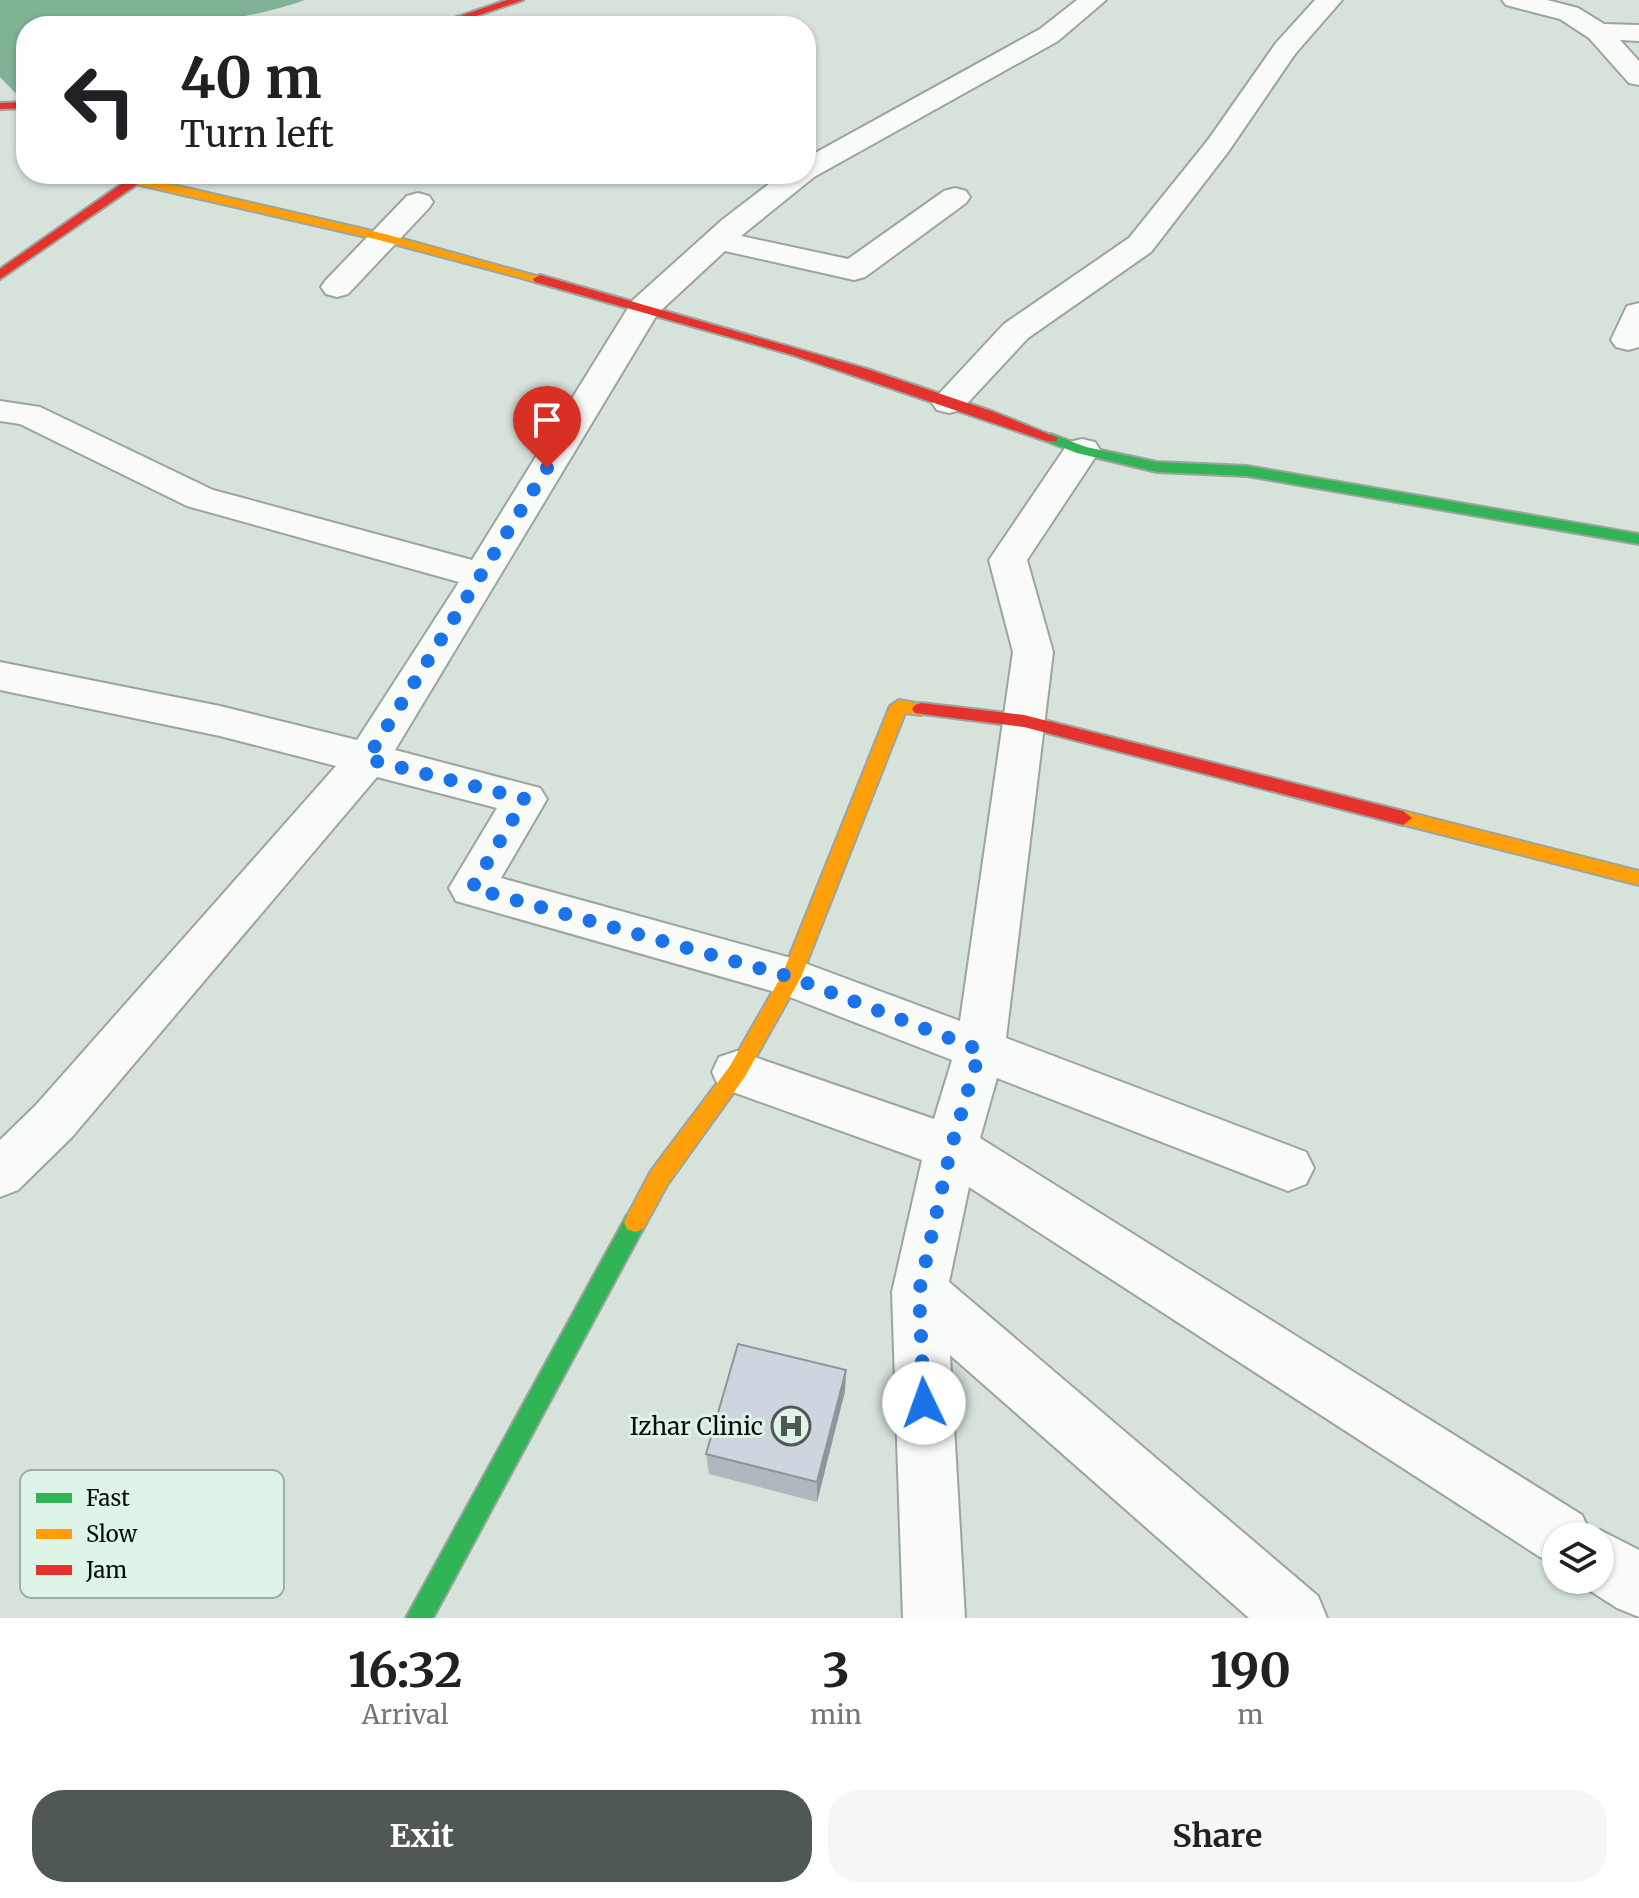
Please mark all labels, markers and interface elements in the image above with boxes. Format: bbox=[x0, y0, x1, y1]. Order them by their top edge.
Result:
text: 40 m bbox=[180, 43, 322, 113]
icon: left bbox=[48, 48, 152, 152]
text: Turn left bbox=[180, 112, 334, 157]
pin bbox=[513, 386, 581, 468]
icon: arrive bbox=[525, 398, 569, 442]
position arrow bbox=[882, 1361, 966, 1445]
hospital icon: Izhar Clinic bbox=[770, 1405, 812, 1447]
place label: Izhar Clinic bbox=[630, 1411, 763, 1442]
legend bbox=[20, 1470, 284, 1598]
text: Fast bbox=[86, 1484, 130, 1512]
text: Slow bbox=[86, 1520, 137, 1548]
map controls bbox=[1542, 1522, 1614, 1594]
button: layers bbox=[1542, 1522, 1614, 1594]
text: Jam bbox=[85, 1556, 127, 1584]
text: 16:32 bbox=[348, 1640, 462, 1700]
text: 3 bbox=[822, 1640, 850, 1700]
text: 190 bbox=[1210, 1640, 1291, 1700]
text: Arrival bbox=[362, 1698, 449, 1731]
text: min bbox=[810, 1698, 862, 1731]
text: m bbox=[1237, 1698, 1263, 1731]
button: Exit bbox=[32, 1790, 812, 1882]
button: Share bbox=[828, 1790, 1607, 1882]

